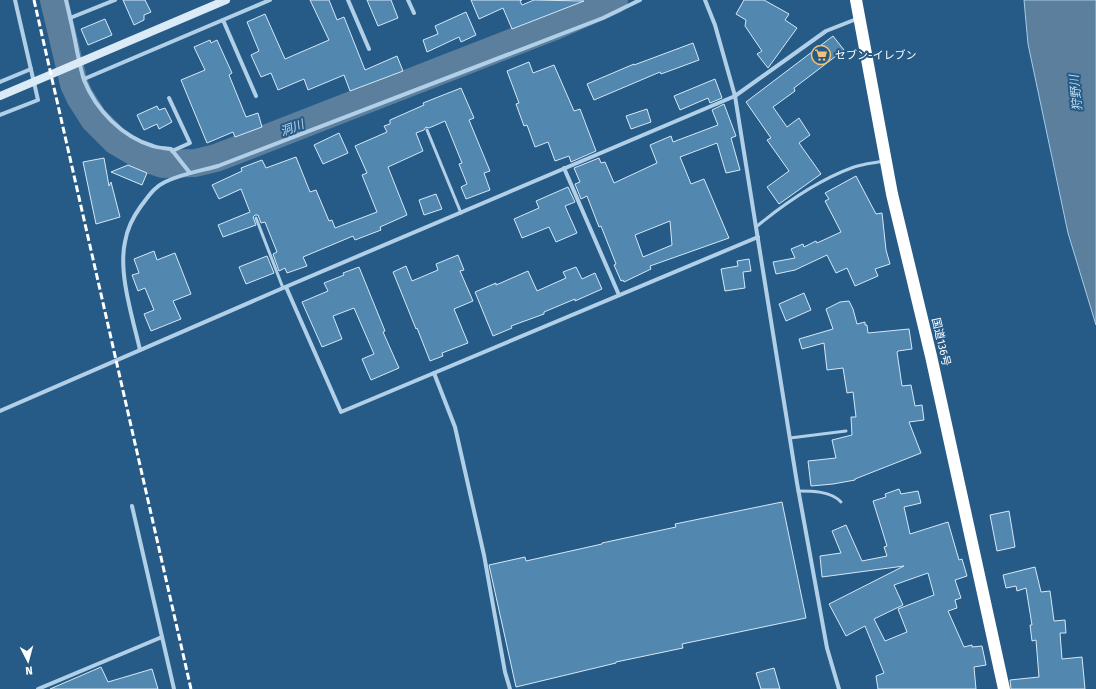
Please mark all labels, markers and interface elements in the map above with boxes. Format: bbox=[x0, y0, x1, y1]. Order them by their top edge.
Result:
supermarket icon: セブン-イレブン bbox=[810, 44, 832, 66]
place label: セブン-イレブン bbox=[835, 49, 916, 62]
water label: 狩野川 bbox=[1067, 72, 1085, 112]
water label: 洞川 bbox=[278, 116, 308, 139]
street label: 国道136号 bbox=[929, 317, 953, 367]
north arrow bbox=[8, 641, 48, 681]
text: N bbox=[25, 664, 33, 677]

